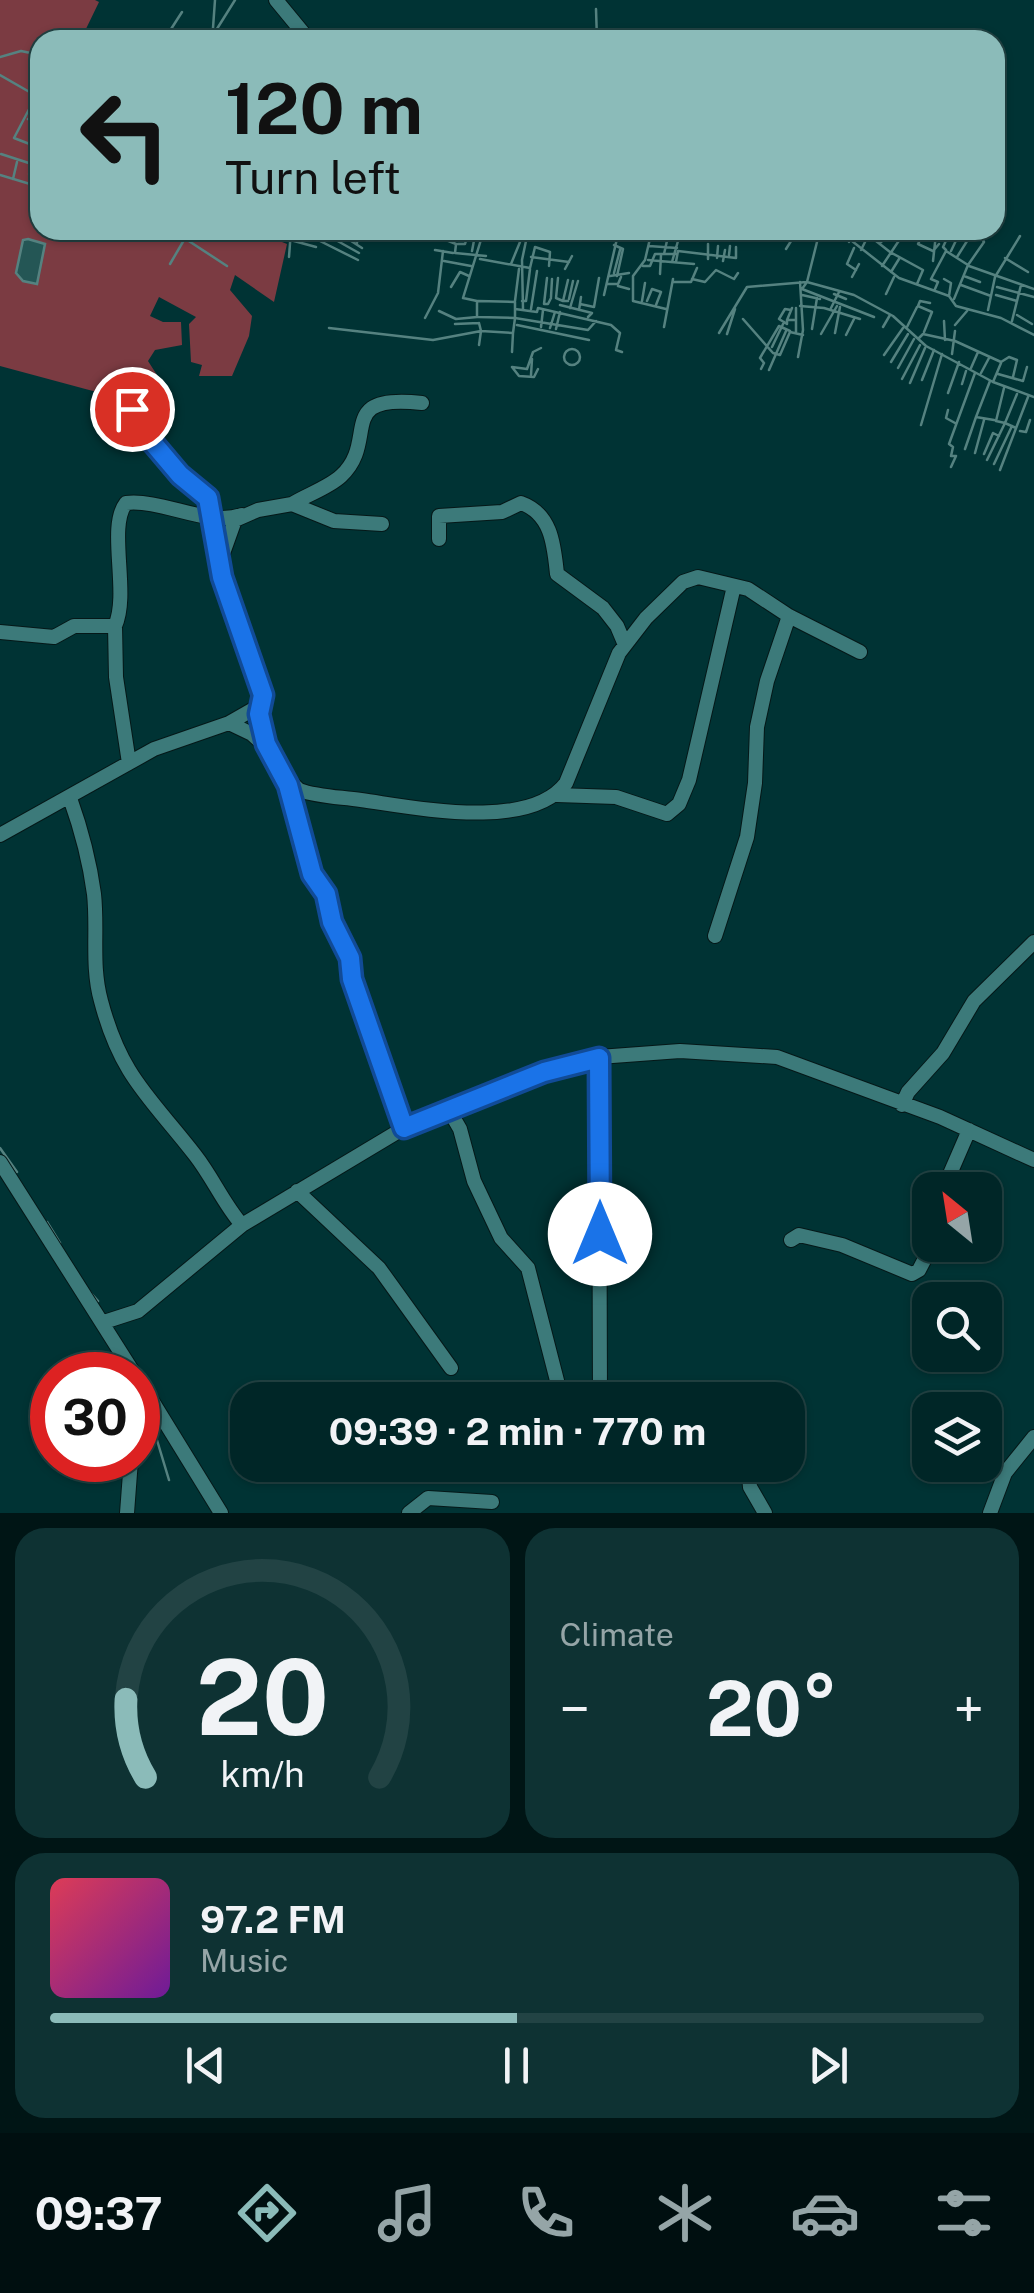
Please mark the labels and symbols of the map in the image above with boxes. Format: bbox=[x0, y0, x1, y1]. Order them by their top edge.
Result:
pin bbox=[90, 367, 175, 452]
north arrow bbox=[912, 1172, 1002, 1262]
position arrow bbox=[548, 1182, 652, 1286]
speed limit sign: 30 bbox=[30, 1352, 160, 1482]

